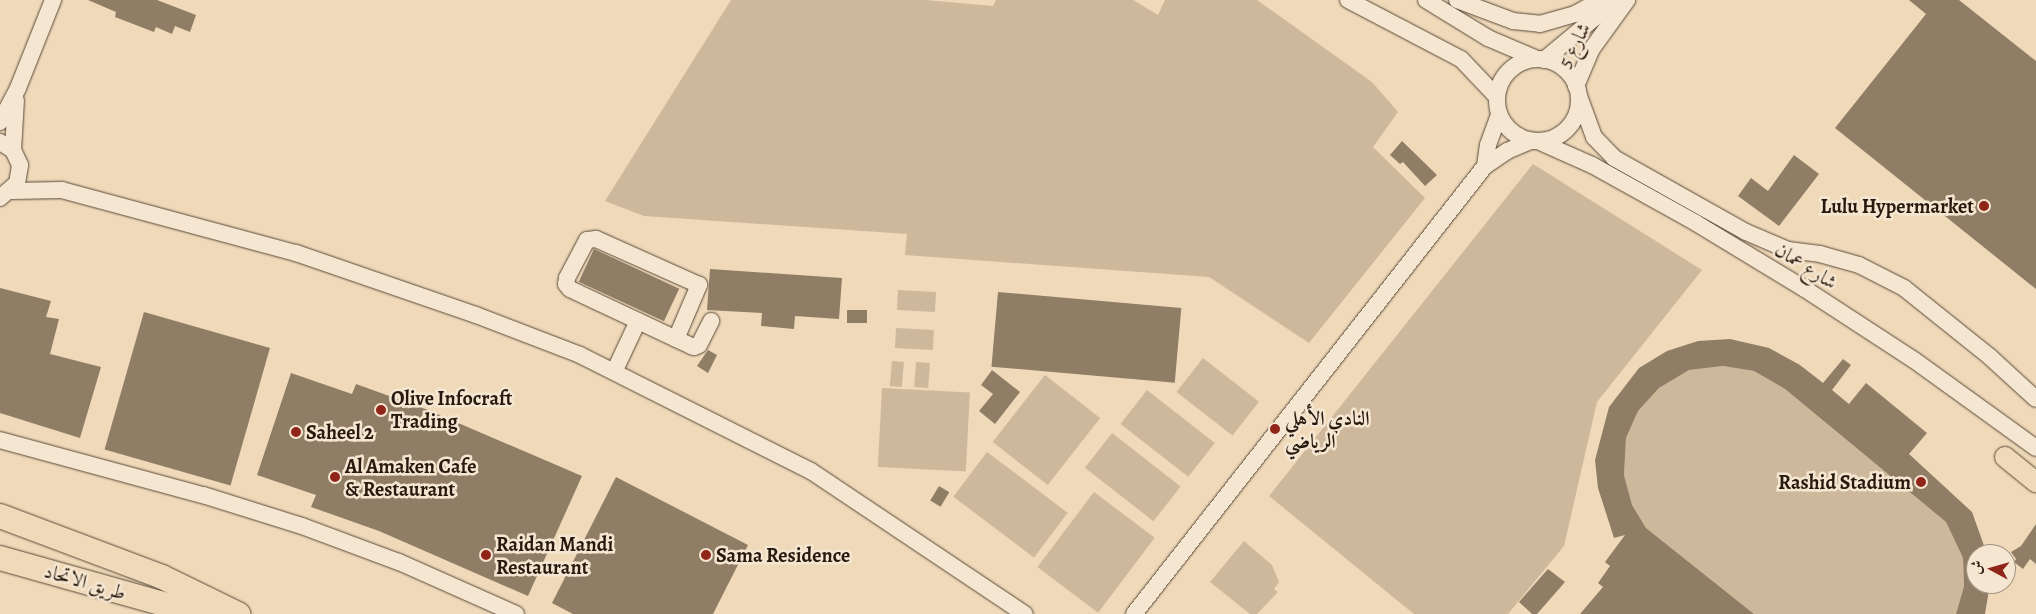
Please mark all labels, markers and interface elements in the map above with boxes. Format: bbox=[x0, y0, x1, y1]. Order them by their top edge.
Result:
street label: شارع 5 bbox=[1552, 18, 1596, 72]
place label: Lulu Hypermarket bbox=[1821, 194, 1974, 218]
marker: Lulu Hypermarket bbox=[1978, 200, 1990, 212]
street label: شارع عمان bbox=[1770, 238, 1842, 294]
place label: Olive Infocraft Trading bbox=[391, 386, 512, 433]
marker: Olive Infocraft Trading bbox=[375, 404, 387, 416]
place label: النادي الأهلي الرياضي bbox=[1285, 406, 1370, 453]
place label: Saheel 2 bbox=[306, 420, 374, 444]
marker: النادي الأهلي الرياضي bbox=[1269, 423, 1281, 435]
marker: Saheel 2 bbox=[290, 426, 302, 438]
place label: Al Amaken Cafe & Restaurant bbox=[345, 454, 476, 501]
place label: Rashid Stadium bbox=[1778, 470, 1911, 494]
marker: Al Amaken Cafe & Restaurant bbox=[329, 471, 341, 483]
marker: Rashid Stadium bbox=[1915, 476, 1927, 488]
place label: Raidan Mandi Restaurant bbox=[496, 532, 613, 579]
place label: Sama Residence bbox=[716, 543, 850, 567]
north arrow bbox=[1966, 544, 2016, 594]
marker: Raidan Mandi Restaurant bbox=[480, 549, 492, 561]
marker: Sama Residence bbox=[700, 549, 712, 561]
street label: طريق الاتحاد bbox=[41, 559, 129, 605]
text: ش bbox=[1966, 560, 1987, 575]

